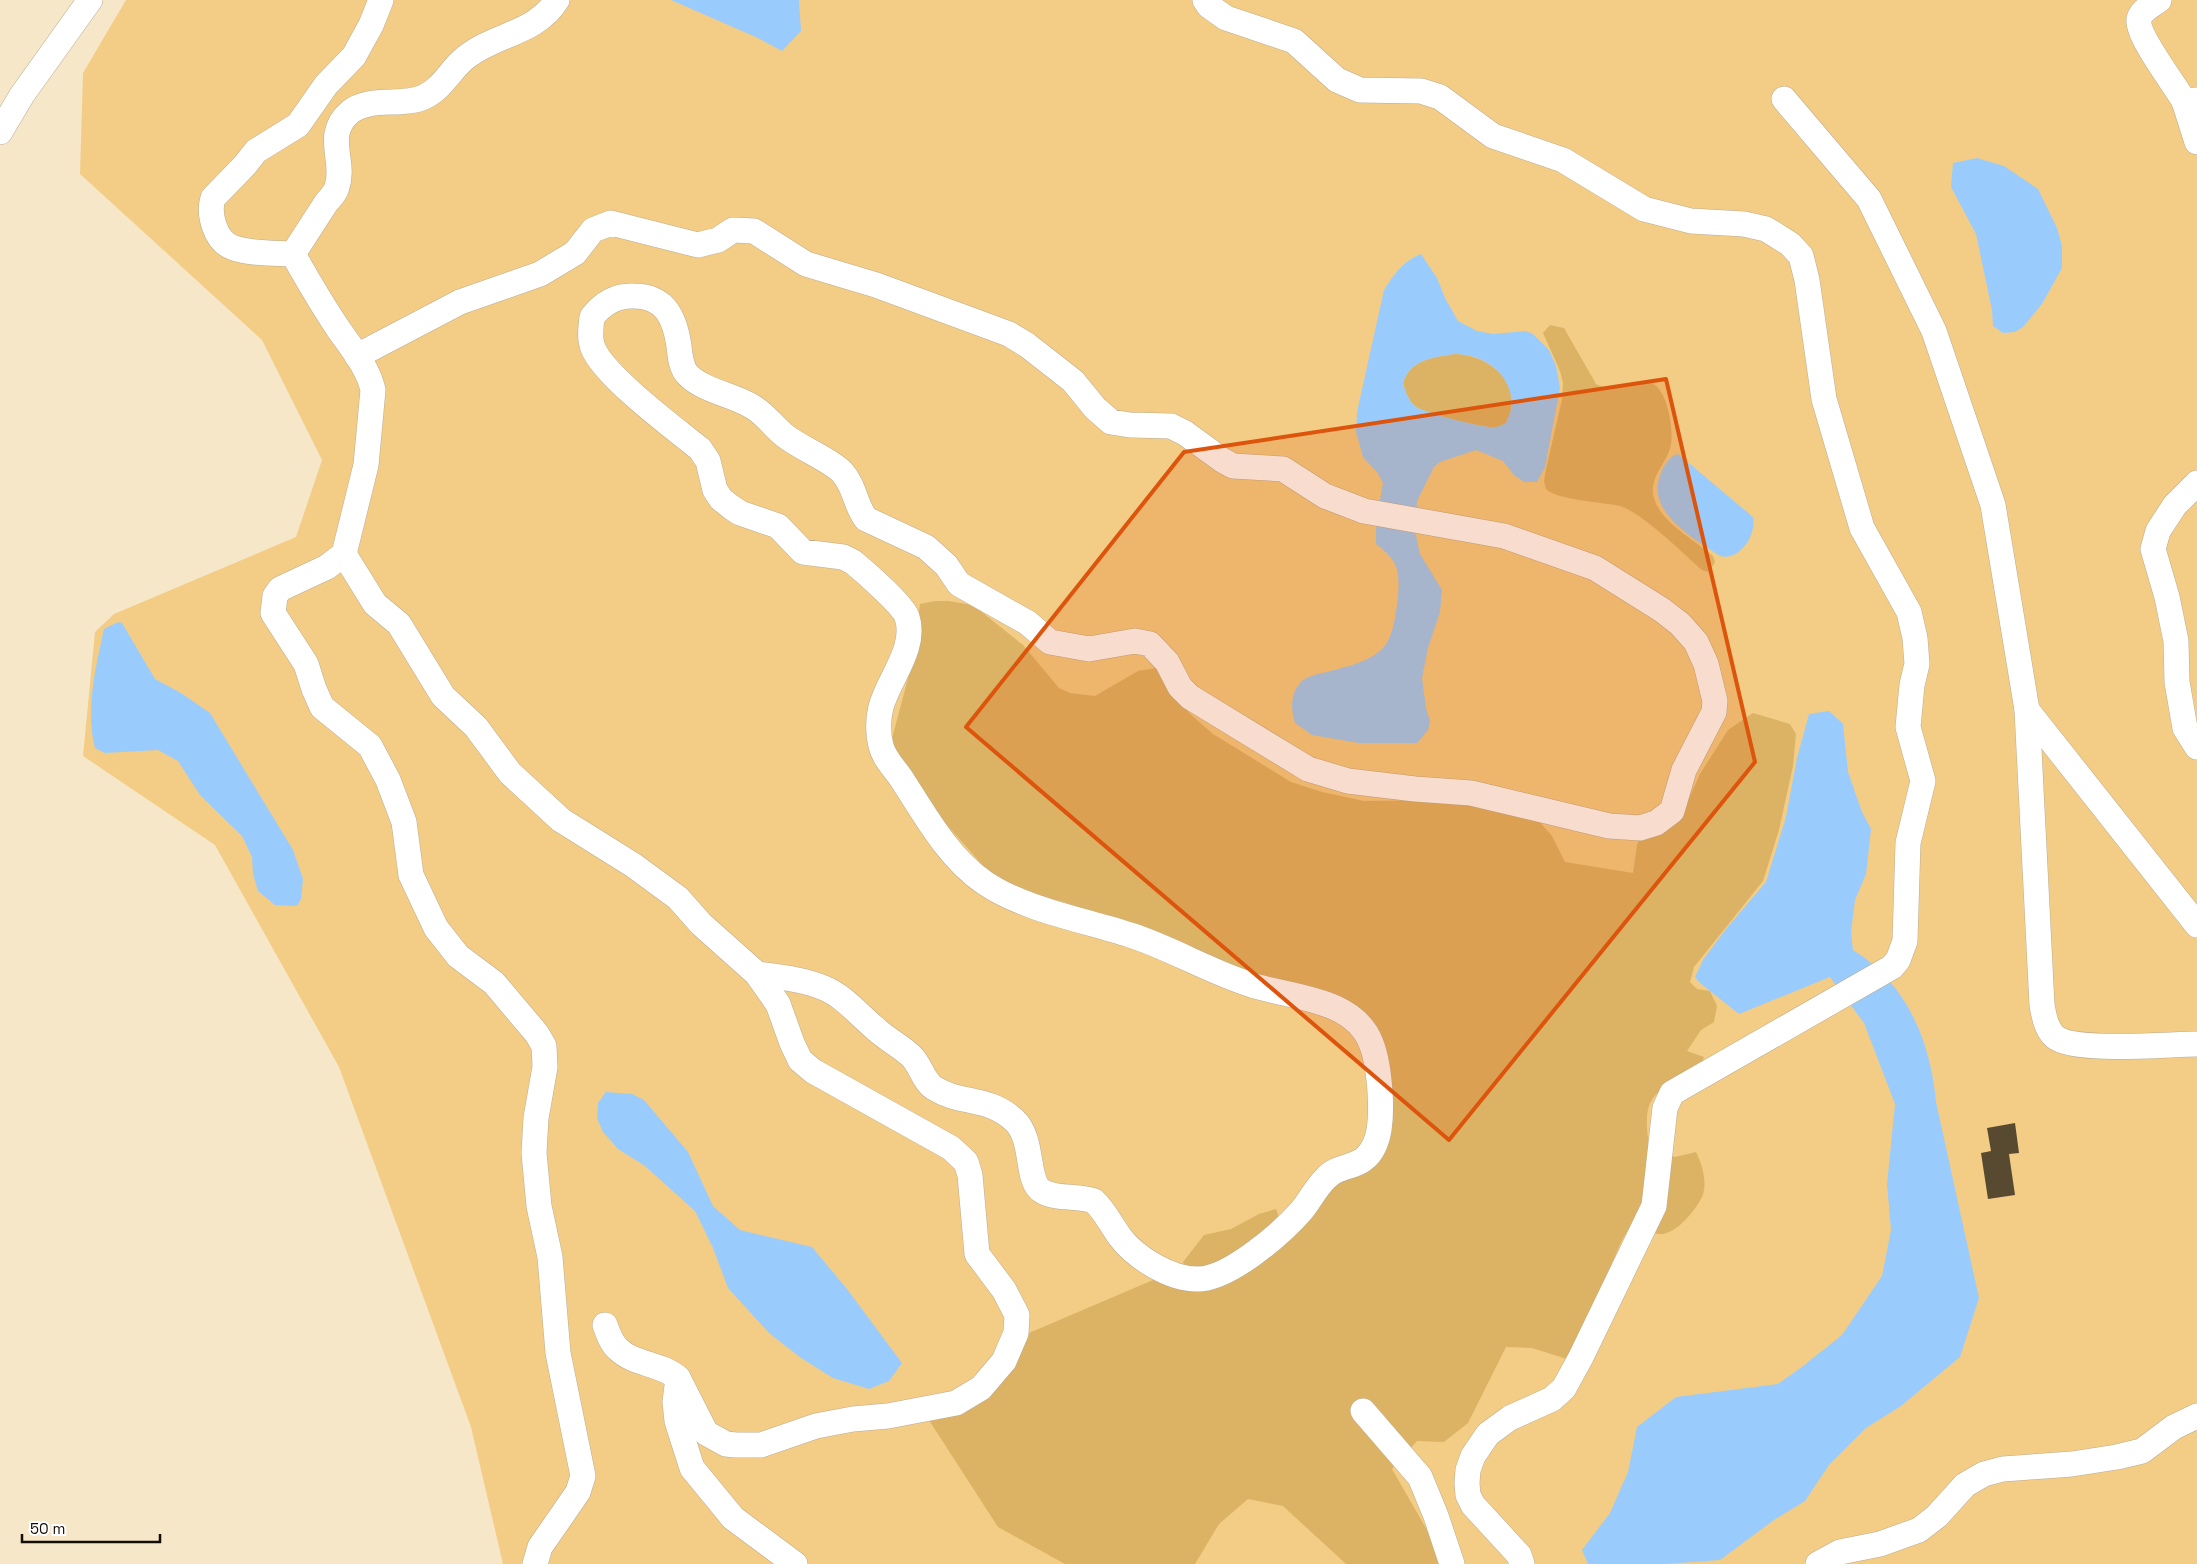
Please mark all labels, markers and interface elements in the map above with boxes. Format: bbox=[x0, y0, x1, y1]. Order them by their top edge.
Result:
scale bar bbox=[22, 1512, 160, 1544]
text: 50 m bbox=[30, 1519, 65, 1538]

